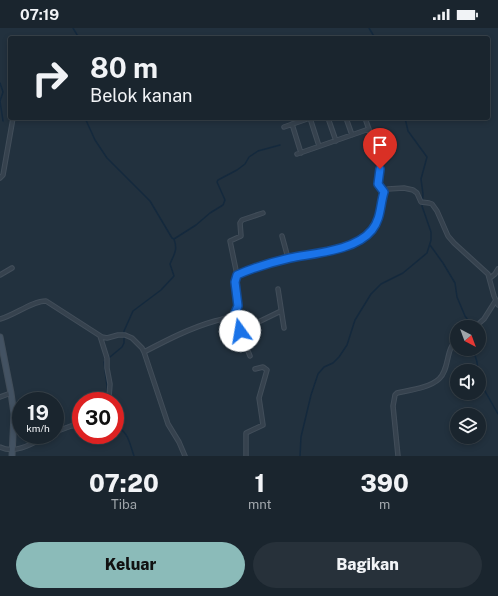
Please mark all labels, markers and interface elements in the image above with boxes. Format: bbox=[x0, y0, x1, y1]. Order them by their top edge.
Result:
text: 07:19 bbox=[20, 6, 59, 23]
text: 80 m bbox=[90, 51, 158, 84]
icon: right bbox=[24, 52, 76, 104]
text: Belok kanan bbox=[90, 85, 193, 106]
pin bbox=[363, 128, 397, 169]
icon: arrive bbox=[369, 134, 391, 156]
position arrow bbox=[219, 310, 261, 352]
north arrow bbox=[450, 320, 486, 356]
map controls bbox=[450, 320, 486, 444]
button: sound bbox=[450, 364, 486, 400]
speed limit sign: 30 bbox=[72, 392, 124, 444]
text: 19 bbox=[27, 401, 49, 425]
button: layers bbox=[450, 408, 486, 444]
text: km/h bbox=[26, 422, 50, 434]
text: 07:20 bbox=[89, 469, 159, 497]
text: 1 bbox=[254, 469, 265, 497]
text: 390 bbox=[361, 469, 409, 497]
text: Tiba bbox=[111, 497, 137, 512]
text: mnt bbox=[248, 497, 271, 512]
text: m bbox=[379, 497, 390, 512]
button: Keluar bbox=[16, 542, 245, 588]
button: Bagikan bbox=[253, 542, 482, 588]

